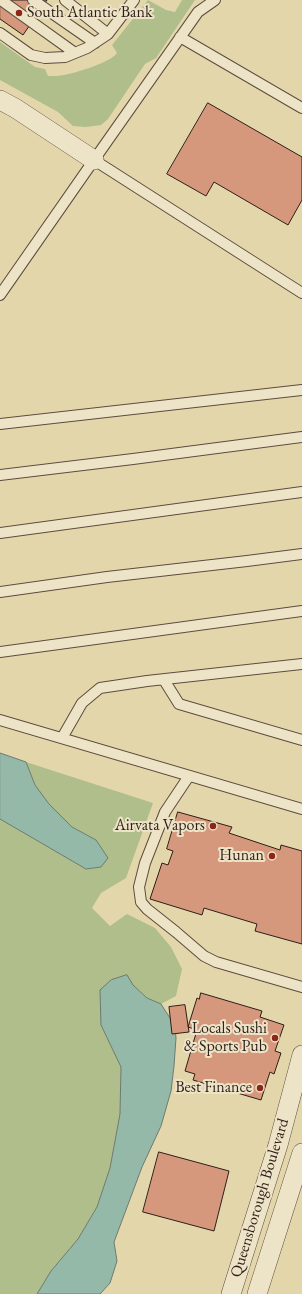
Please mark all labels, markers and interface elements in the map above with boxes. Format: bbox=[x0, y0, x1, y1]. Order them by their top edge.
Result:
place label: South Atlantic Bank bbox=[27, 3, 152, 23]
marker: South Atlantic Bank bbox=[14, 8, 24, 18]
place label: Airvata Vapors bbox=[115, 816, 205, 836]
marker: Airvata Vapors bbox=[208, 821, 218, 831]
place label: Hunan bbox=[219, 846, 264, 866]
marker: Hunan bbox=[267, 851, 277, 861]
place label: Locals Sushi & Sports Pub bbox=[184, 1019, 267, 1057]
marker: Locals Sushi & Sports Pub bbox=[270, 1033, 280, 1043]
place label: Best Finance bbox=[175, 1078, 252, 1098]
marker: Best Finance bbox=[255, 1083, 265, 1093]
street label: Queensborough Boulevard bbox=[227, 1116, 293, 1280]

